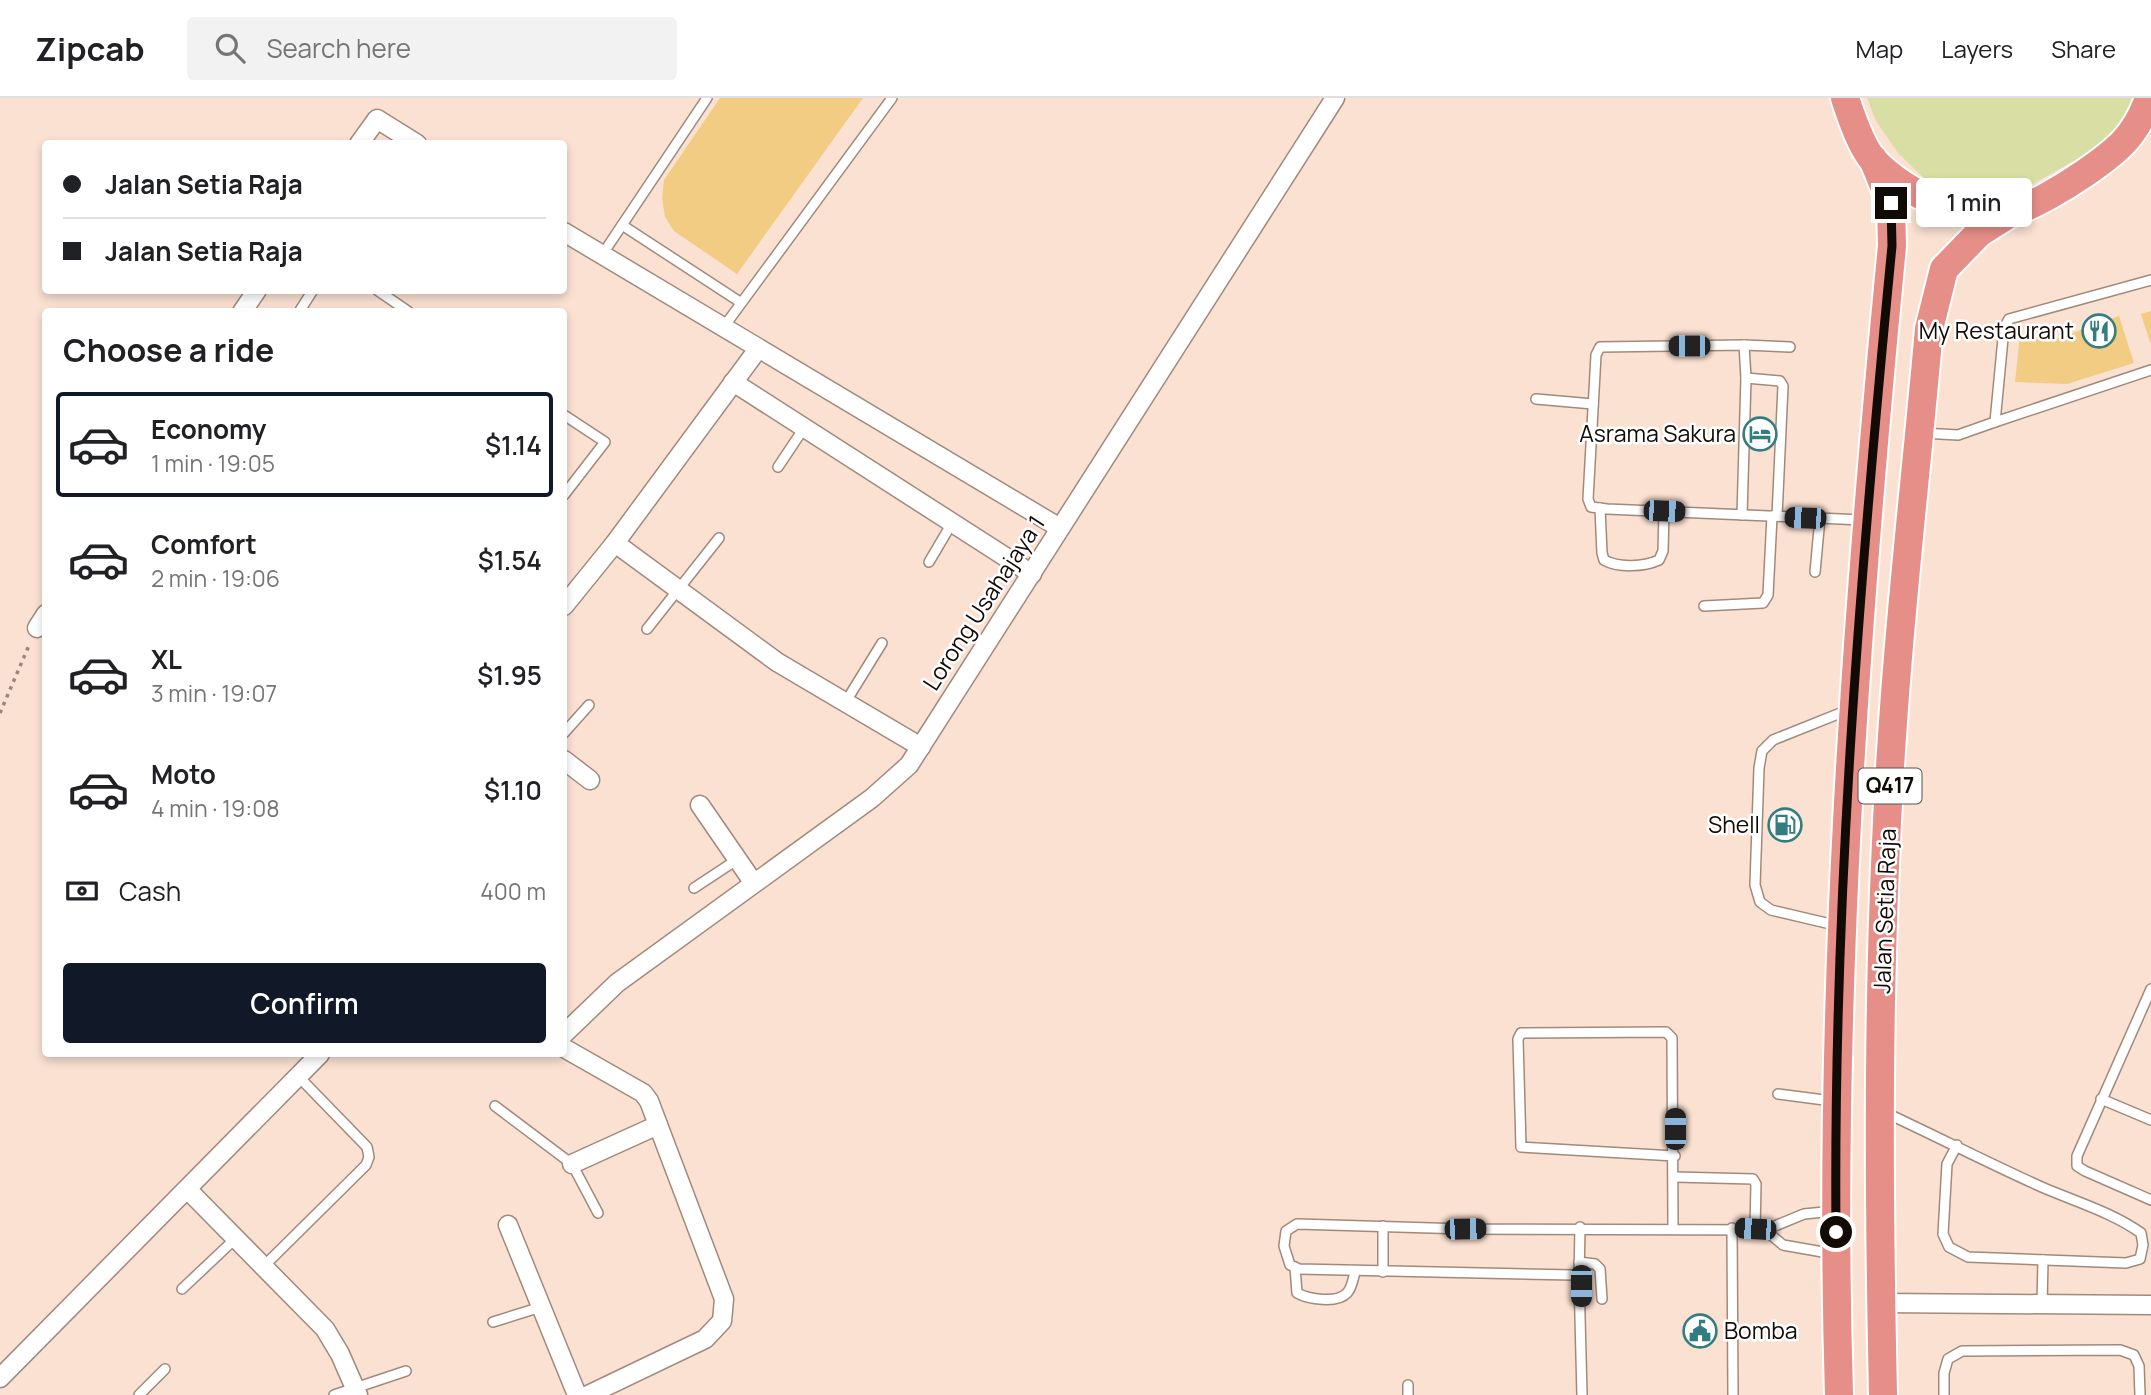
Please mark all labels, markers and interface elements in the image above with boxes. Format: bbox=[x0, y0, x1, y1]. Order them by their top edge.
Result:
search box bbox=[187, 17, 677, 80]
text: Zipcab bbox=[35, 26, 145, 71]
icon: search bbox=[211, 29, 249, 67]
text: Search here bbox=[267, 30, 411, 66]
text: Map bbox=[1856, 32, 1903, 65]
text: Layers bbox=[1941, 32, 2013, 65]
text: Share bbox=[2051, 32, 2116, 65]
text: Jalan Setia Raja bbox=[105, 166, 303, 202]
callout: 1 min bbox=[1916, 178, 2031, 228]
text: 1 min bbox=[1947, 186, 2001, 218]
route end bbox=[1875, 187, 1907, 219]
text: Jalan Setia Raja bbox=[105, 233, 303, 269]
restaurant icon: My Restaurant bbox=[2080, 312, 2118, 350]
place label: My Restaurant bbox=[1919, 314, 2074, 346]
text: Choose a ride bbox=[63, 328, 274, 372]
car bbox=[1669, 336, 1711, 357]
text: Economy bbox=[151, 411, 266, 447]
icon: car bbox=[67, 413, 130, 476]
hotel icon: Asrama Sakura bbox=[1741, 415, 1779, 453]
place label: Asrama Sakura bbox=[1579, 417, 1736, 449]
text: $1.14 bbox=[485, 427, 542, 463]
text: 1 min · 19:05 bbox=[151, 447, 275, 479]
car bbox=[1643, 500, 1686, 522]
car bbox=[1784, 507, 1827, 529]
street label: Lorong Usahajaya 1 bbox=[915, 509, 1052, 696]
text: Comfort bbox=[151, 526, 257, 562]
icon: car bbox=[67, 528, 130, 591]
text: $1.54 bbox=[478, 542, 542, 578]
text: 2 min · 19:06 bbox=[151, 562, 280, 594]
text: XL bbox=[151, 641, 182, 677]
icon: car bbox=[67, 643, 130, 706]
text: $1.95 bbox=[477, 657, 542, 693]
text: 3 min · 19:07 bbox=[151, 677, 277, 709]
text: Moto bbox=[151, 756, 216, 792]
icon: car bbox=[67, 758, 130, 821]
road number: Q417 bbox=[1858, 768, 1922, 804]
text: $1.10 bbox=[484, 772, 542, 808]
text: 4 min · 19:08 bbox=[151, 792, 280, 824]
fuel station icon: Shell bbox=[1766, 806, 1804, 844]
place label: Shell bbox=[1708, 808, 1760, 840]
street label: Jalan Setia Raja bbox=[1865, 828, 1903, 994]
icon: cash bbox=[63, 872, 101, 910]
text: Cash bbox=[119, 873, 181, 909]
text: 400 m bbox=[480, 875, 546, 907]
button: Confirm bbox=[63, 963, 546, 1043]
car bbox=[1665, 1108, 1686, 1150]
route start bbox=[1820, 1216, 1852, 1248]
car bbox=[1734, 1217, 1777, 1241]
car bbox=[1444, 1218, 1487, 1240]
car bbox=[1571, 1265, 1592, 1307]
public building icon: Bomba bbox=[1681, 1312, 1719, 1350]
place label: Bomba bbox=[1724, 1314, 1798, 1346]

